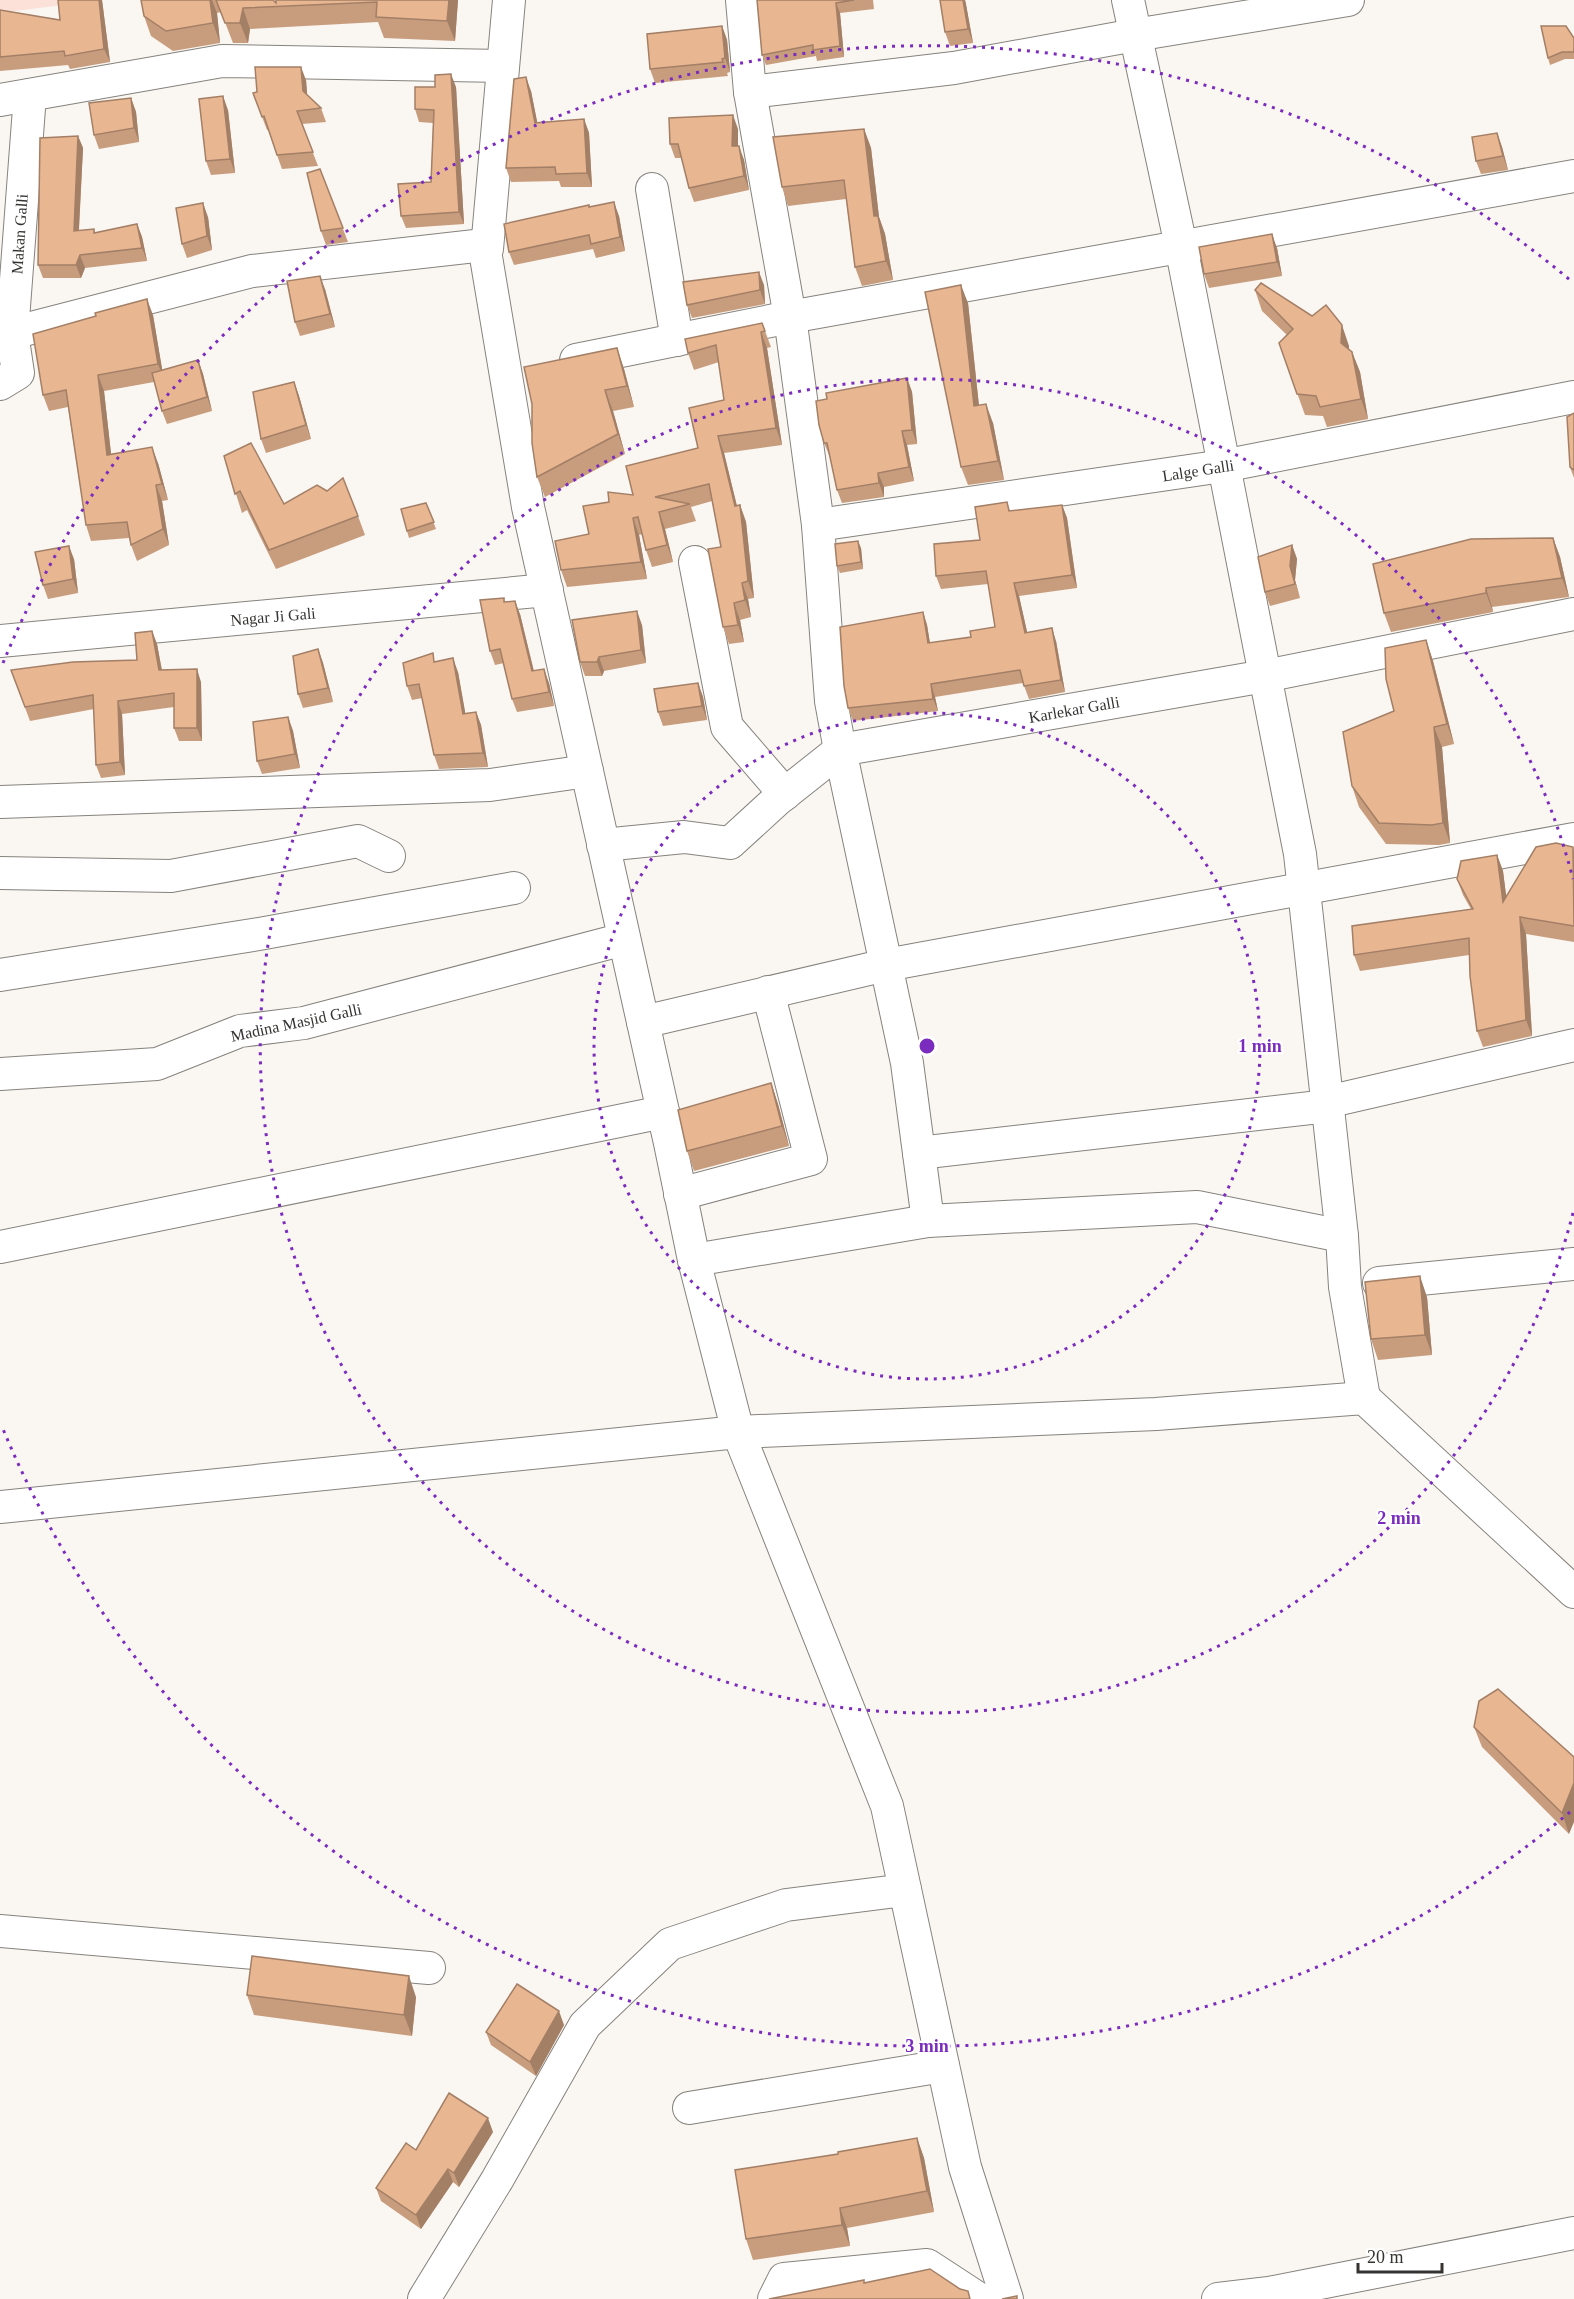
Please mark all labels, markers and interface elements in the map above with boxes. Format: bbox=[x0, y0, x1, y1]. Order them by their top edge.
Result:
street label: Makan Galli bbox=[8, 193, 31, 275]
street label: Lalge Galli bbox=[1161, 456, 1236, 486]
street label: Nagar Ji Gali bbox=[230, 604, 317, 630]
street label: Karlekar Galli bbox=[1027, 693, 1121, 726]
street label: Madina Masjid Galli bbox=[229, 1000, 364, 1046]
centre of rings bbox=[917, 1036, 937, 1056]
text: 1 min bbox=[1238, 1036, 1282, 1056]
text: 2 min bbox=[1377, 1508, 1421, 1528]
text: 3 min bbox=[905, 2036, 949, 2056]
scale bar bbox=[1358, 2236, 1442, 2274]
text: 20 m bbox=[1367, 2247, 1404, 2267]

